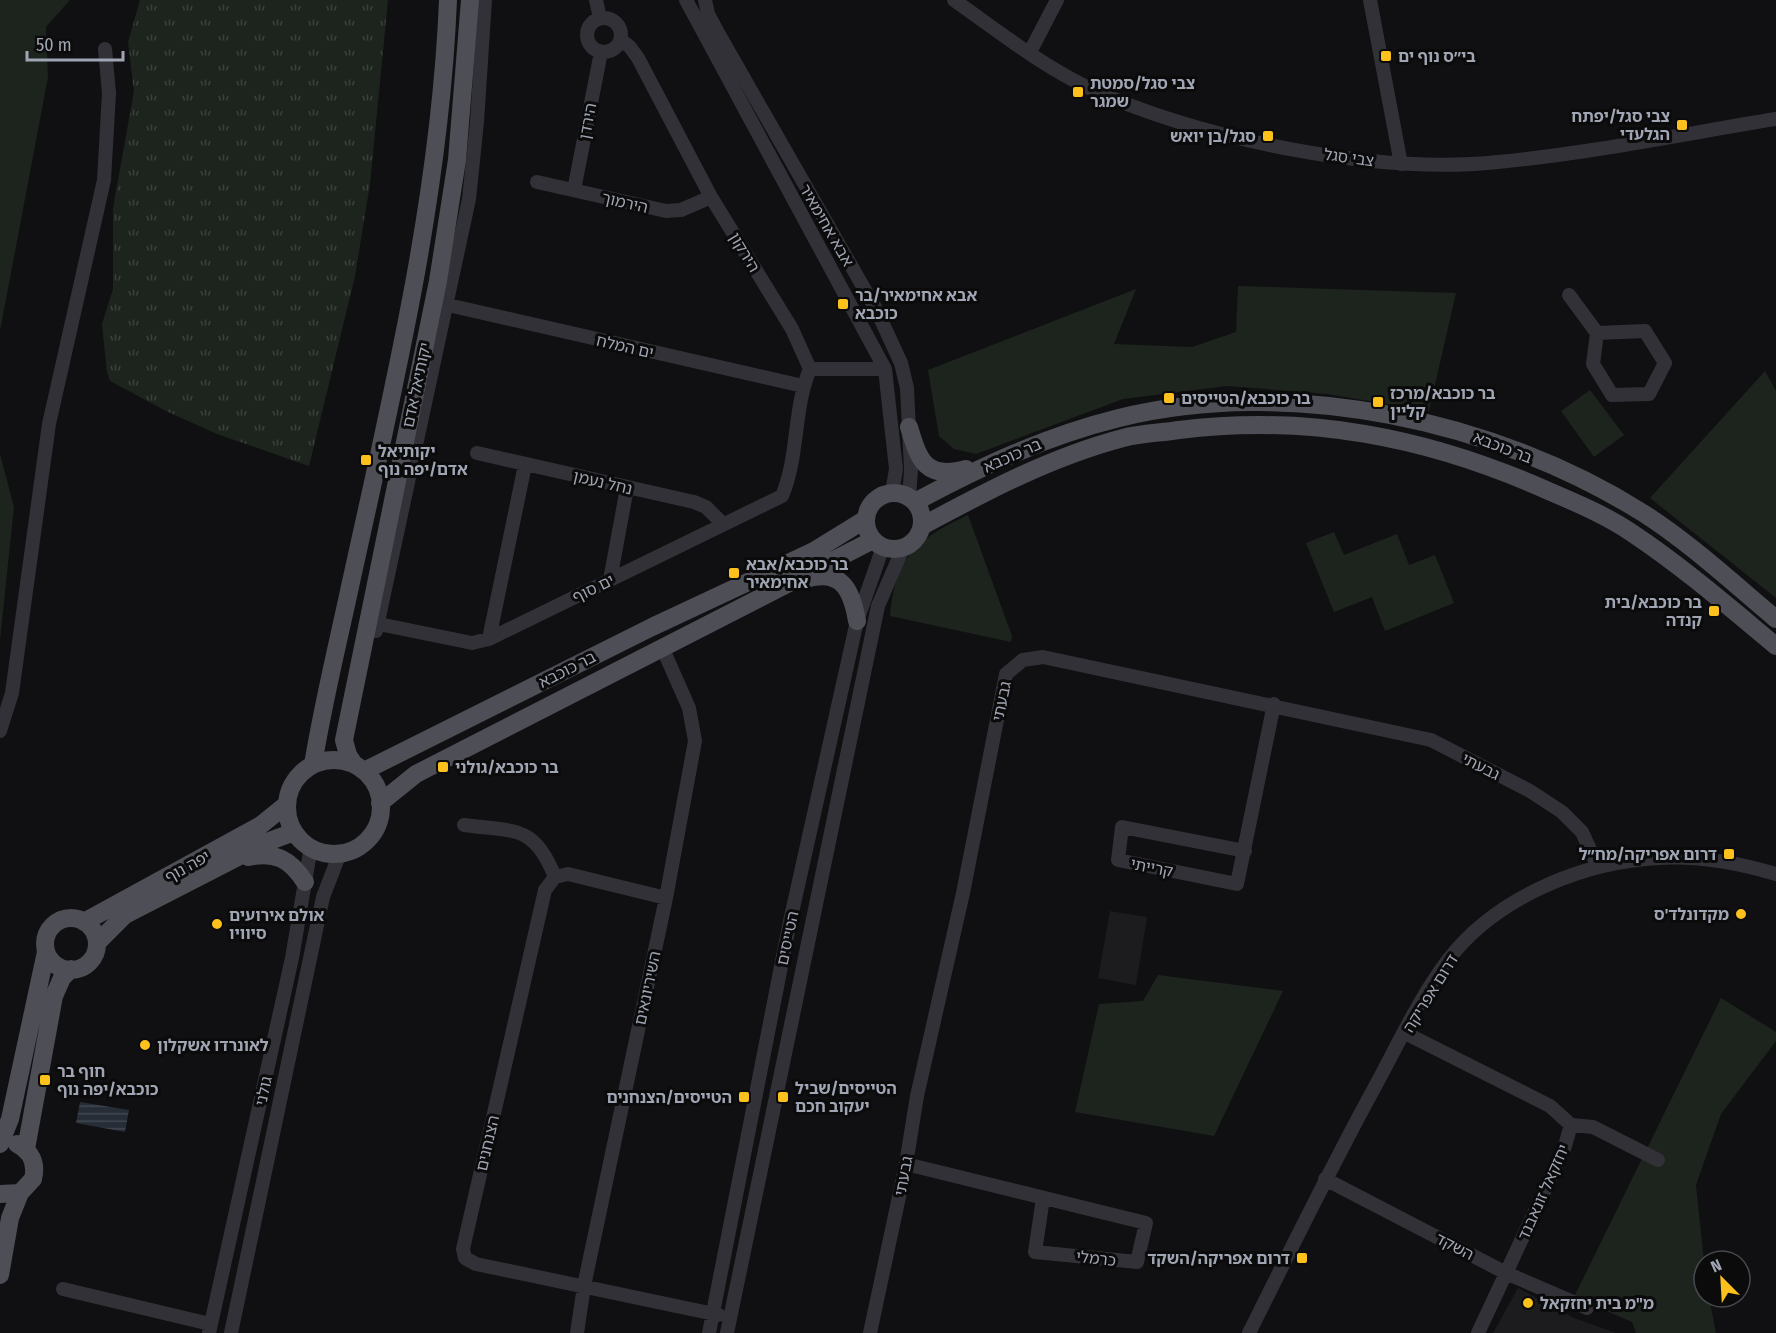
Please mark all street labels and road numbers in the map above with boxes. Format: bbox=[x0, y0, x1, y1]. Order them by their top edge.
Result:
street label: הירדן bbox=[575, 101, 600, 141]
street label: צבי סגל bbox=[1323, 145, 1375, 170]
street label: אבא אחימאיר bbox=[795, 181, 858, 270]
street label: הירמוך bbox=[600, 188, 650, 217]
street label: הירקון bbox=[725, 229, 764, 276]
street label: ים המלח bbox=[594, 331, 656, 362]
street label: יקותיאל אדם bbox=[398, 341, 435, 429]
street label: בר כוכבא bbox=[1471, 428, 1535, 467]
street label: בר כוכבא bbox=[980, 434, 1044, 477]
street label: נחל נעמן bbox=[571, 466, 634, 499]
street label: ים סוף bbox=[569, 570, 617, 607]
street label: בר כוכבא bbox=[536, 647, 599, 692]
street label: גבעתי bbox=[988, 679, 1015, 723]
street label: גבעתי bbox=[1459, 749, 1503, 784]
street label: יפה נוף bbox=[161, 846, 213, 887]
street label: קרייתי bbox=[1129, 854, 1175, 881]
street label: הטייסים bbox=[772, 909, 802, 967]
street label: השיריונאים bbox=[630, 949, 665, 1027]
street label: דרום אפריקה bbox=[1399, 950, 1462, 1036]
street label: גולני bbox=[251, 1075, 276, 1108]
street label: הצנחנים bbox=[472, 1113, 503, 1173]
street label: יחזקאל זונאבנד bbox=[1514, 1141, 1573, 1243]
street label: גבעתי bbox=[890, 1155, 917, 1198]
street label: השקד bbox=[1432, 1229, 1477, 1264]
street label: כרמלי bbox=[1075, 1247, 1117, 1270]

